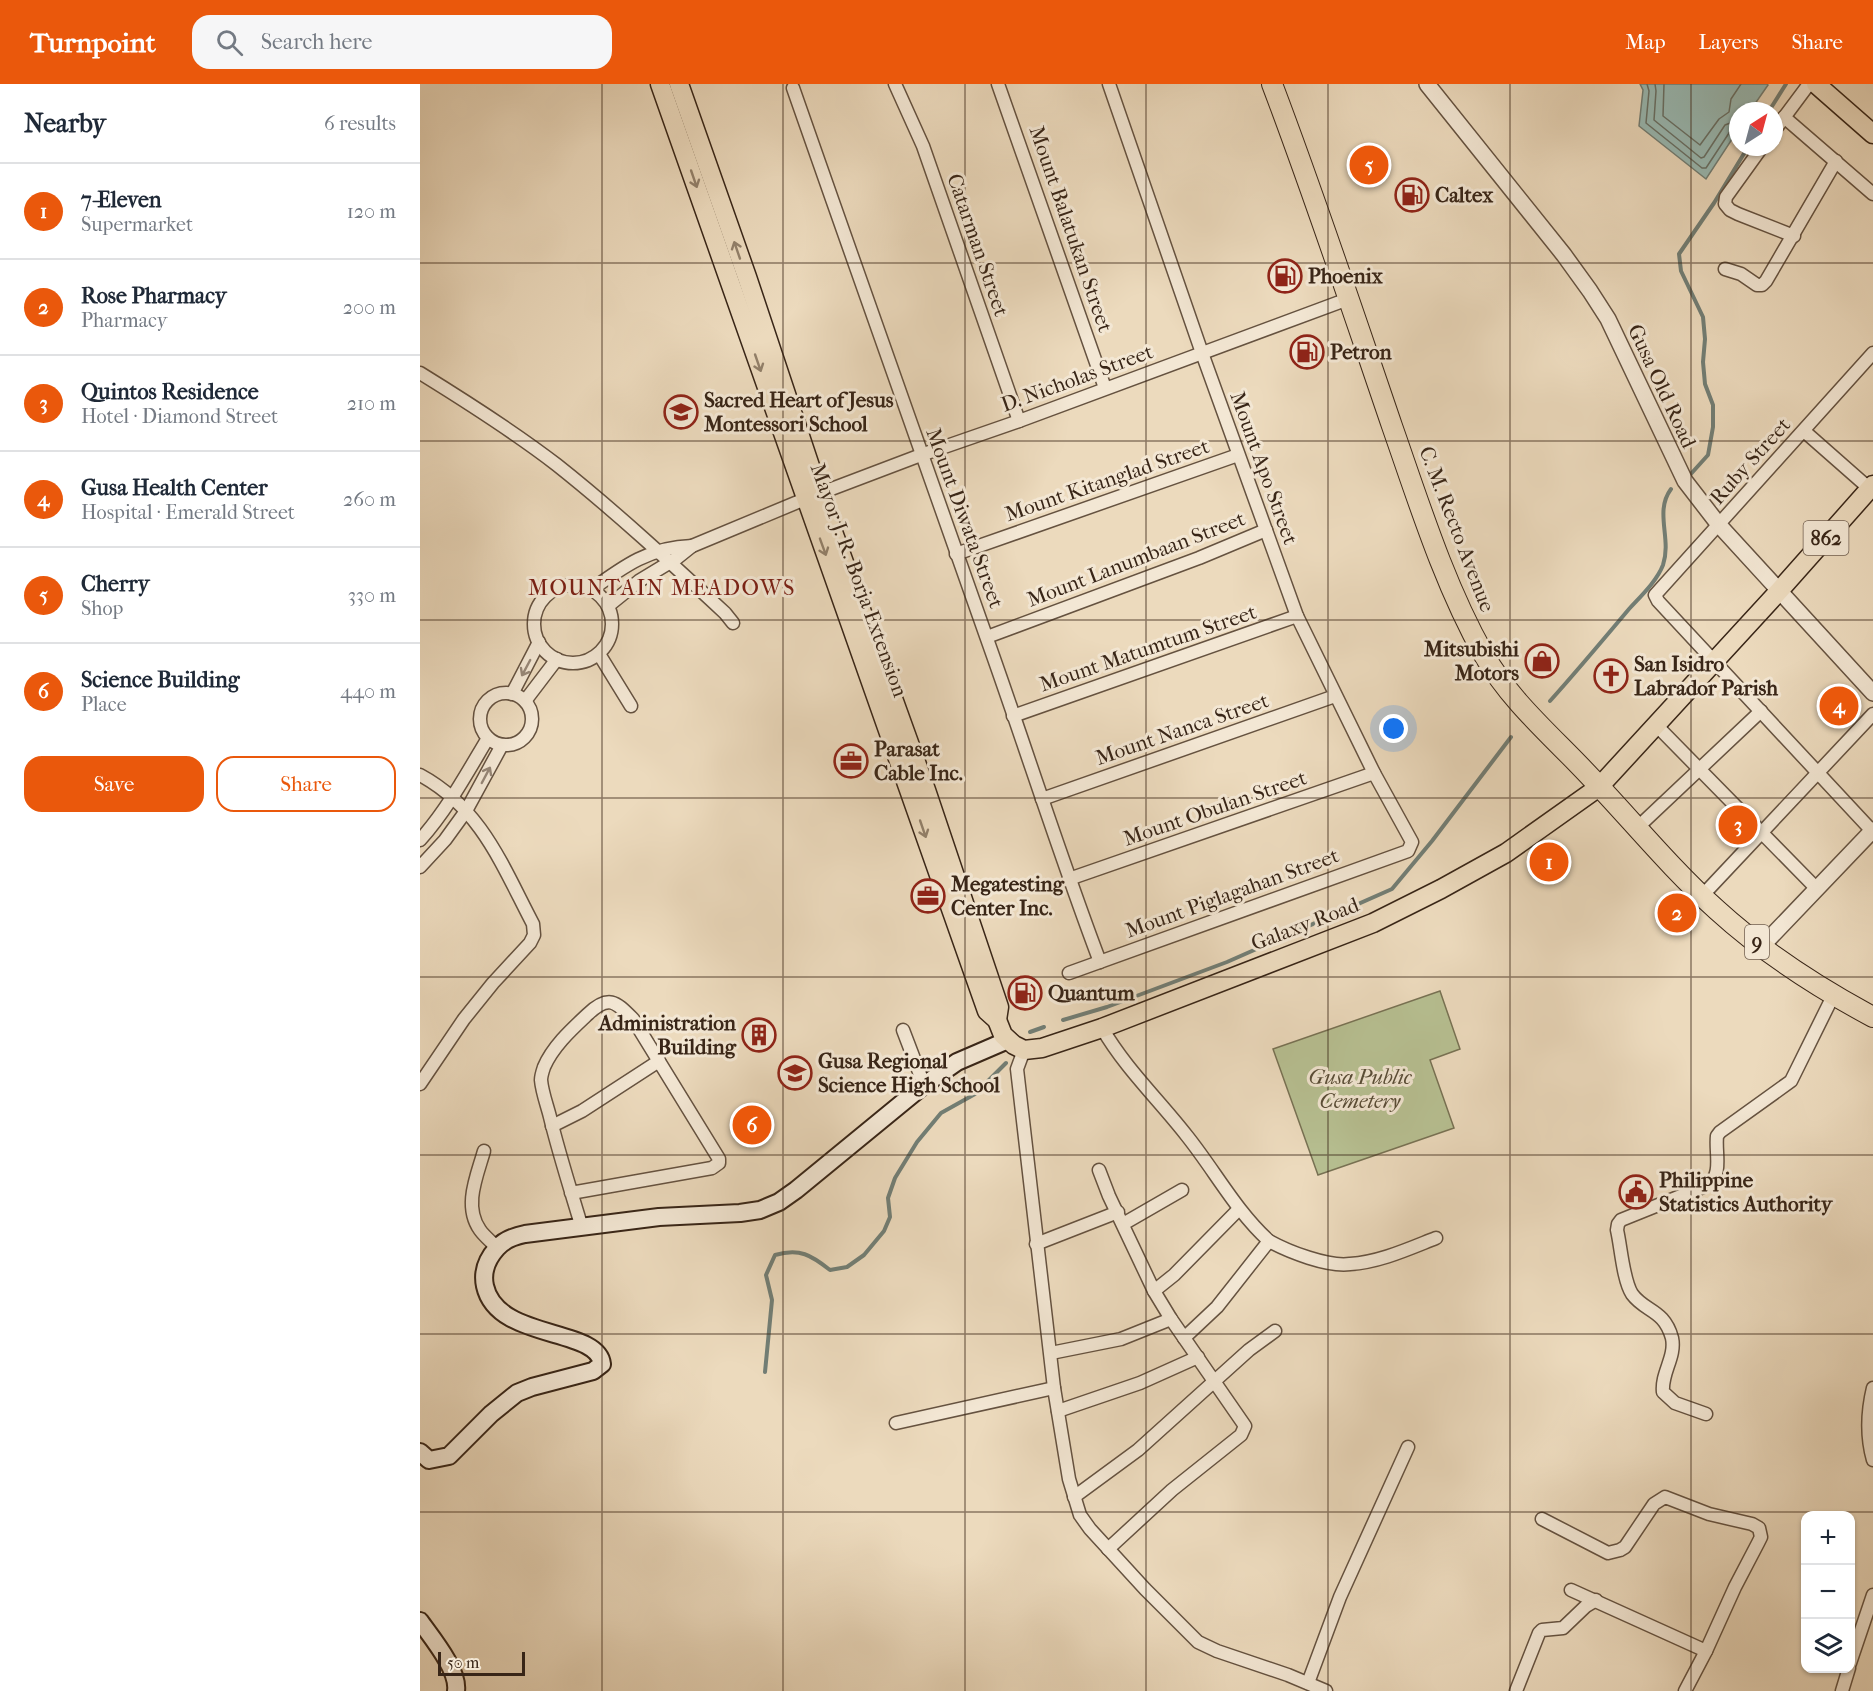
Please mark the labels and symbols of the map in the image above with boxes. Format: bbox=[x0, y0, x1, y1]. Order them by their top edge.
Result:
north arrow bbox=[1729, 102, 1783, 156]
street label: Mount Balatukan Street bbox=[1024, 123, 1118, 336]
pin: 5 bbox=[1350, 142, 1388, 188]
one-way arrow bbox=[689, 169, 700, 188]
street label: Catarman Street bbox=[942, 171, 1014, 320]
fuel station icon: Caltex bbox=[1394, 177, 1430, 213]
place label: Caltex bbox=[1435, 183, 1494, 207]
one-way arrow bbox=[731, 241, 742, 260]
fuel station icon: Phoenix bbox=[1267, 258, 1303, 294]
place label: Phoenix bbox=[1308, 264, 1384, 288]
street label: Gusa Old Road bbox=[1623, 320, 1701, 452]
fuel station icon: Petron bbox=[1289, 334, 1325, 370]
street label: D. Nicholas Street bbox=[998, 339, 1157, 417]
place label: Petron bbox=[1330, 340, 1392, 364]
one-way arrow bbox=[754, 353, 765, 372]
place label: Sacred Heart of Jesus Montessori School bbox=[703, 388, 894, 436]
street label: Mount Apo Street bbox=[1225, 388, 1303, 548]
school or university icon: Sacred Heart of Jesus Montessori School bbox=[663, 394, 699, 430]
street label: Ruby Street bbox=[1705, 412, 1795, 509]
street label: Mount Diwata Street bbox=[921, 425, 1009, 612]
street label: Mount Kitanglad Street bbox=[1002, 434, 1213, 526]
street label: C. M. Recto Avenue bbox=[1414, 443, 1500, 615]
street label: Mayor J. R. Borja Extension bbox=[806, 460, 912, 700]
street label: Mount Lanumbaan Street bbox=[1024, 506, 1249, 612]
road number: 862 bbox=[1804, 521, 1848, 555]
one-way arrow bbox=[818, 537, 829, 556]
district label: MOUNTAIN MEADOWS bbox=[528, 575, 796, 601]
street label: Mount Matumtum Street bbox=[1036, 599, 1260, 696]
place label: Mitsubishi Motors bbox=[1423, 637, 1520, 685]
shop icon: Mitsubishi Motors bbox=[1524, 643, 1560, 679]
place label: San Isidro Labrador Parish bbox=[1634, 652, 1778, 700]
church icon: San Isidro Labrador Parish bbox=[1593, 658, 1629, 694]
one-way arrow bbox=[519, 659, 531, 677]
pin: 4 bbox=[1820, 684, 1858, 728]
street label: Mount Nanca Street bbox=[1092, 688, 1272, 770]
your location bbox=[1379, 714, 1408, 743]
place label: Parasat Cable Inc. bbox=[874, 737, 963, 785]
office icon: Parasat Cable Inc. bbox=[833, 743, 869, 779]
street label: Mount Obulan Street bbox=[1120, 765, 1310, 851]
one-way arrow bbox=[480, 767, 492, 784]
pin: 3 bbox=[1718, 802, 1758, 848]
one-way arrow bbox=[919, 819, 930, 838]
pin: 1 bbox=[1530, 840, 1568, 884]
street label: Mount Piglagahan Street bbox=[1122, 843, 1342, 943]
place label: Megatesting Center Inc. bbox=[950, 872, 1065, 920]
office icon: Megatesting Center Inc. bbox=[910, 878, 946, 914]
pin: 2 bbox=[1658, 890, 1696, 936]
street label: Galaxy Road bbox=[1248, 892, 1363, 956]
road number: 9 bbox=[1745, 925, 1769, 959]
fuel station icon: Quantum bbox=[1007, 975, 1043, 1011]
place label: Quantum bbox=[1048, 981, 1135, 1005]
place label: Administration Building bbox=[597, 1011, 737, 1059]
building icon: Administration Building bbox=[741, 1017, 777, 1053]
place label: Gusa Regional Science High School bbox=[818, 1049, 1000, 1097]
school or university icon: Gusa Regional Science High School bbox=[777, 1055, 813, 1091]
park label: Gusa Public Cemetery bbox=[1308, 1065, 1413, 1113]
pin: 6 bbox=[732, 1102, 772, 1148]
place label: Philippine Statistics Authority bbox=[1659, 1168, 1834, 1216]
public building icon: Philippine Statistics Authority bbox=[1618, 1174, 1654, 1210]
scale bar bbox=[438, 1649, 525, 1676]

